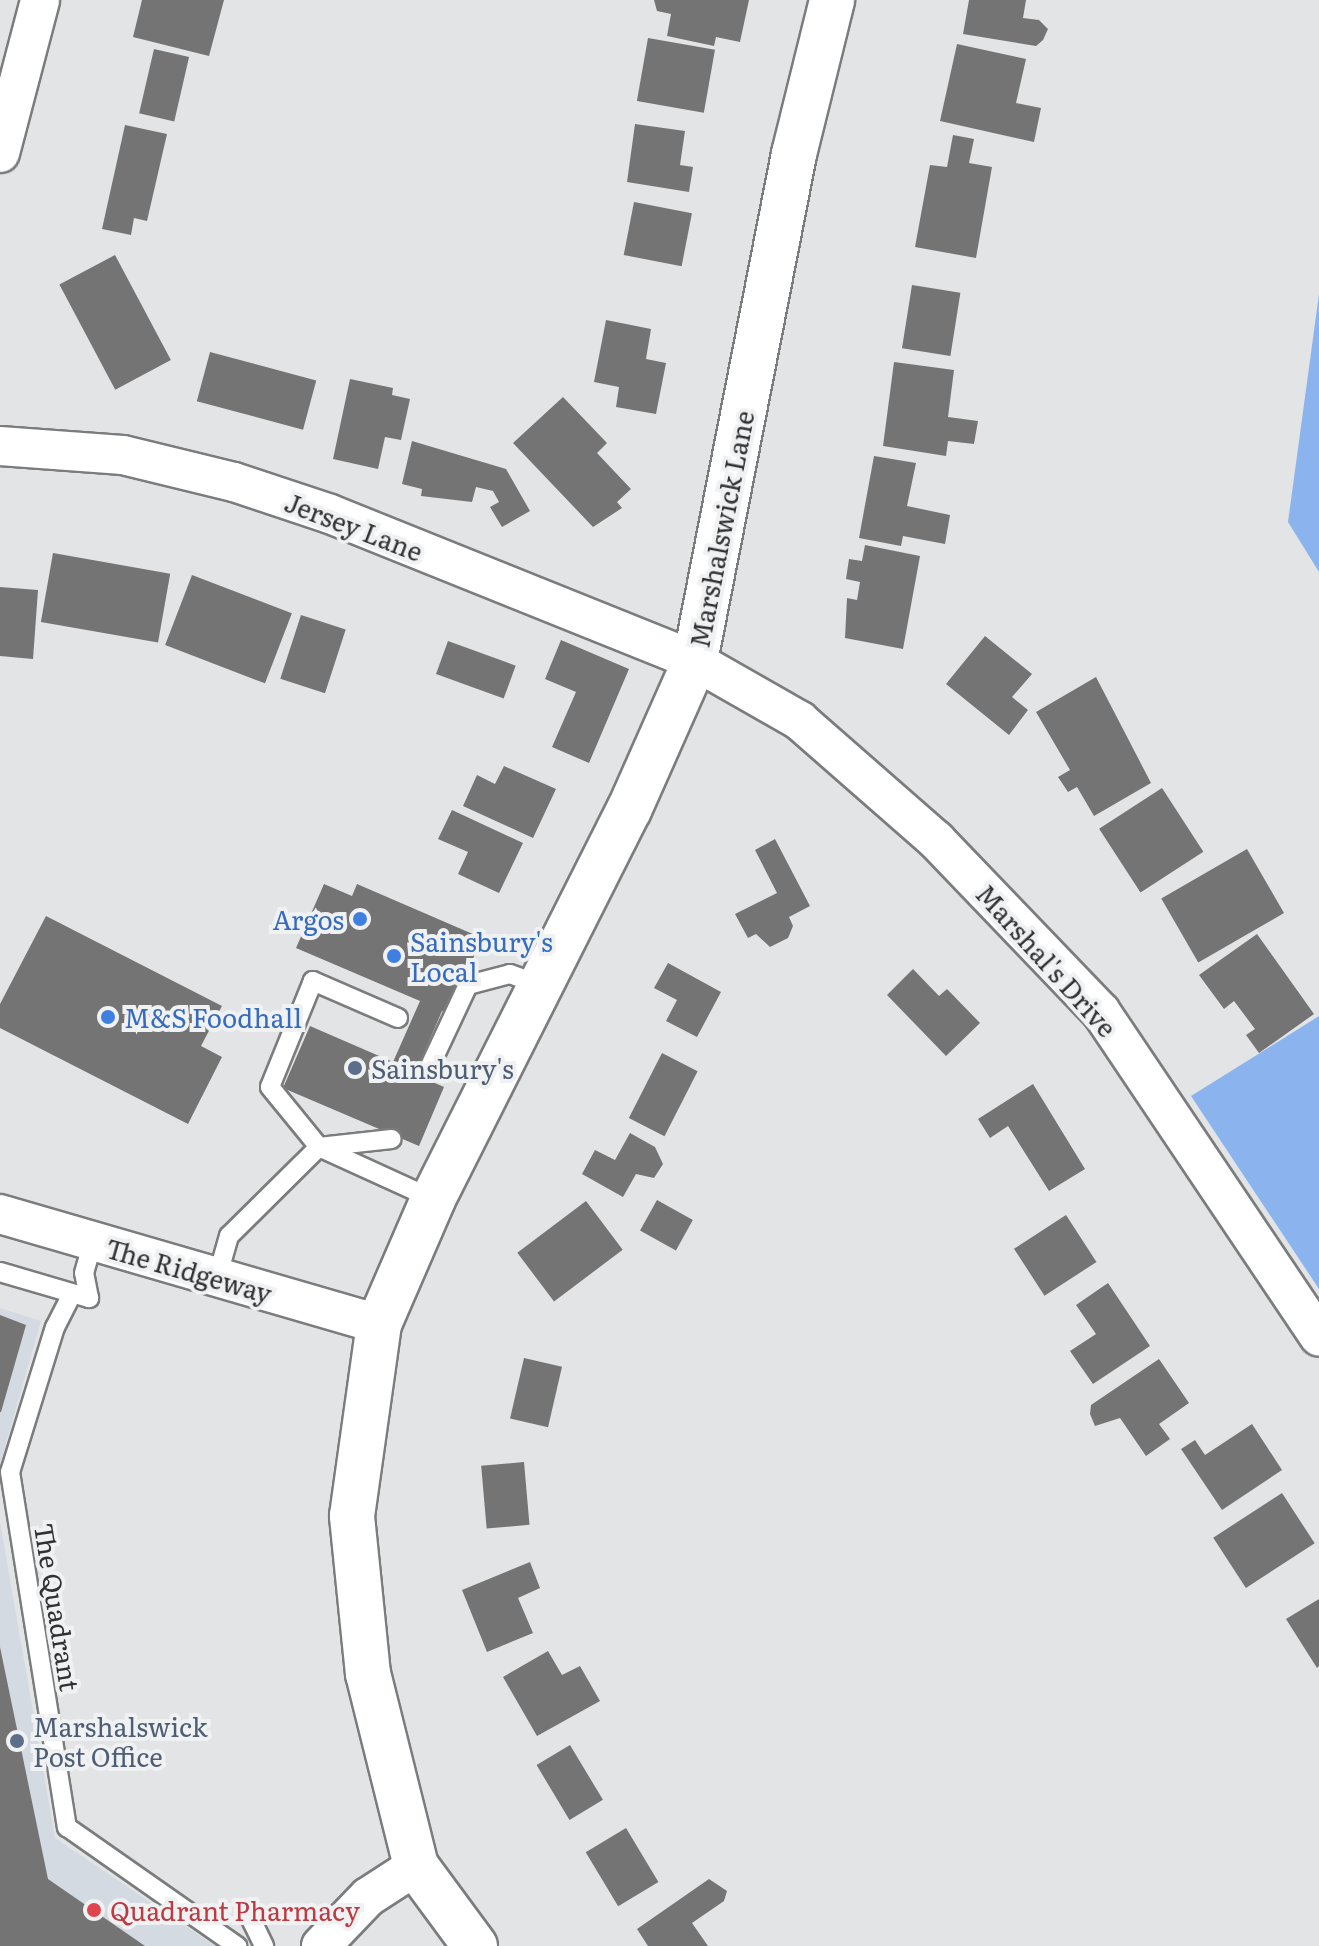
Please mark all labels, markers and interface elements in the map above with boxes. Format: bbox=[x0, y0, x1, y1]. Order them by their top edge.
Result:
street label: Marshalswick Lane bbox=[683, 408, 759, 650]
street label: Jersey Lane bbox=[281, 485, 427, 567]
street label: Marshal's Drive bbox=[971, 878, 1123, 1042]
place label: Argos bbox=[273, 903, 344, 935]
marker: Argos bbox=[351, 910, 369, 928]
place label: Sainsbury's Local bbox=[410, 925, 553, 986]
marker: Sainsbury's Local bbox=[385, 947, 403, 965]
place label: M&S Foodhall bbox=[124, 1001, 302, 1033]
marker: M&S Foodhall bbox=[99, 1008, 117, 1026]
place label: Sainsbury's bbox=[371, 1052, 514, 1084]
marker: Sainsbury's bbox=[346, 1059, 364, 1077]
street label: The Ridgeway bbox=[103, 1231, 275, 1309]
street label: The Quadrant bbox=[29, 1521, 87, 1693]
place label: Marshalswick Post Office bbox=[33, 1710, 208, 1772]
marker: Marshalswick Post Office bbox=[8, 1732, 26, 1750]
place label: Quadrant Pharmacy bbox=[110, 1894, 360, 1926]
marker: Quadrant Pharmacy bbox=[85, 1901, 103, 1919]

